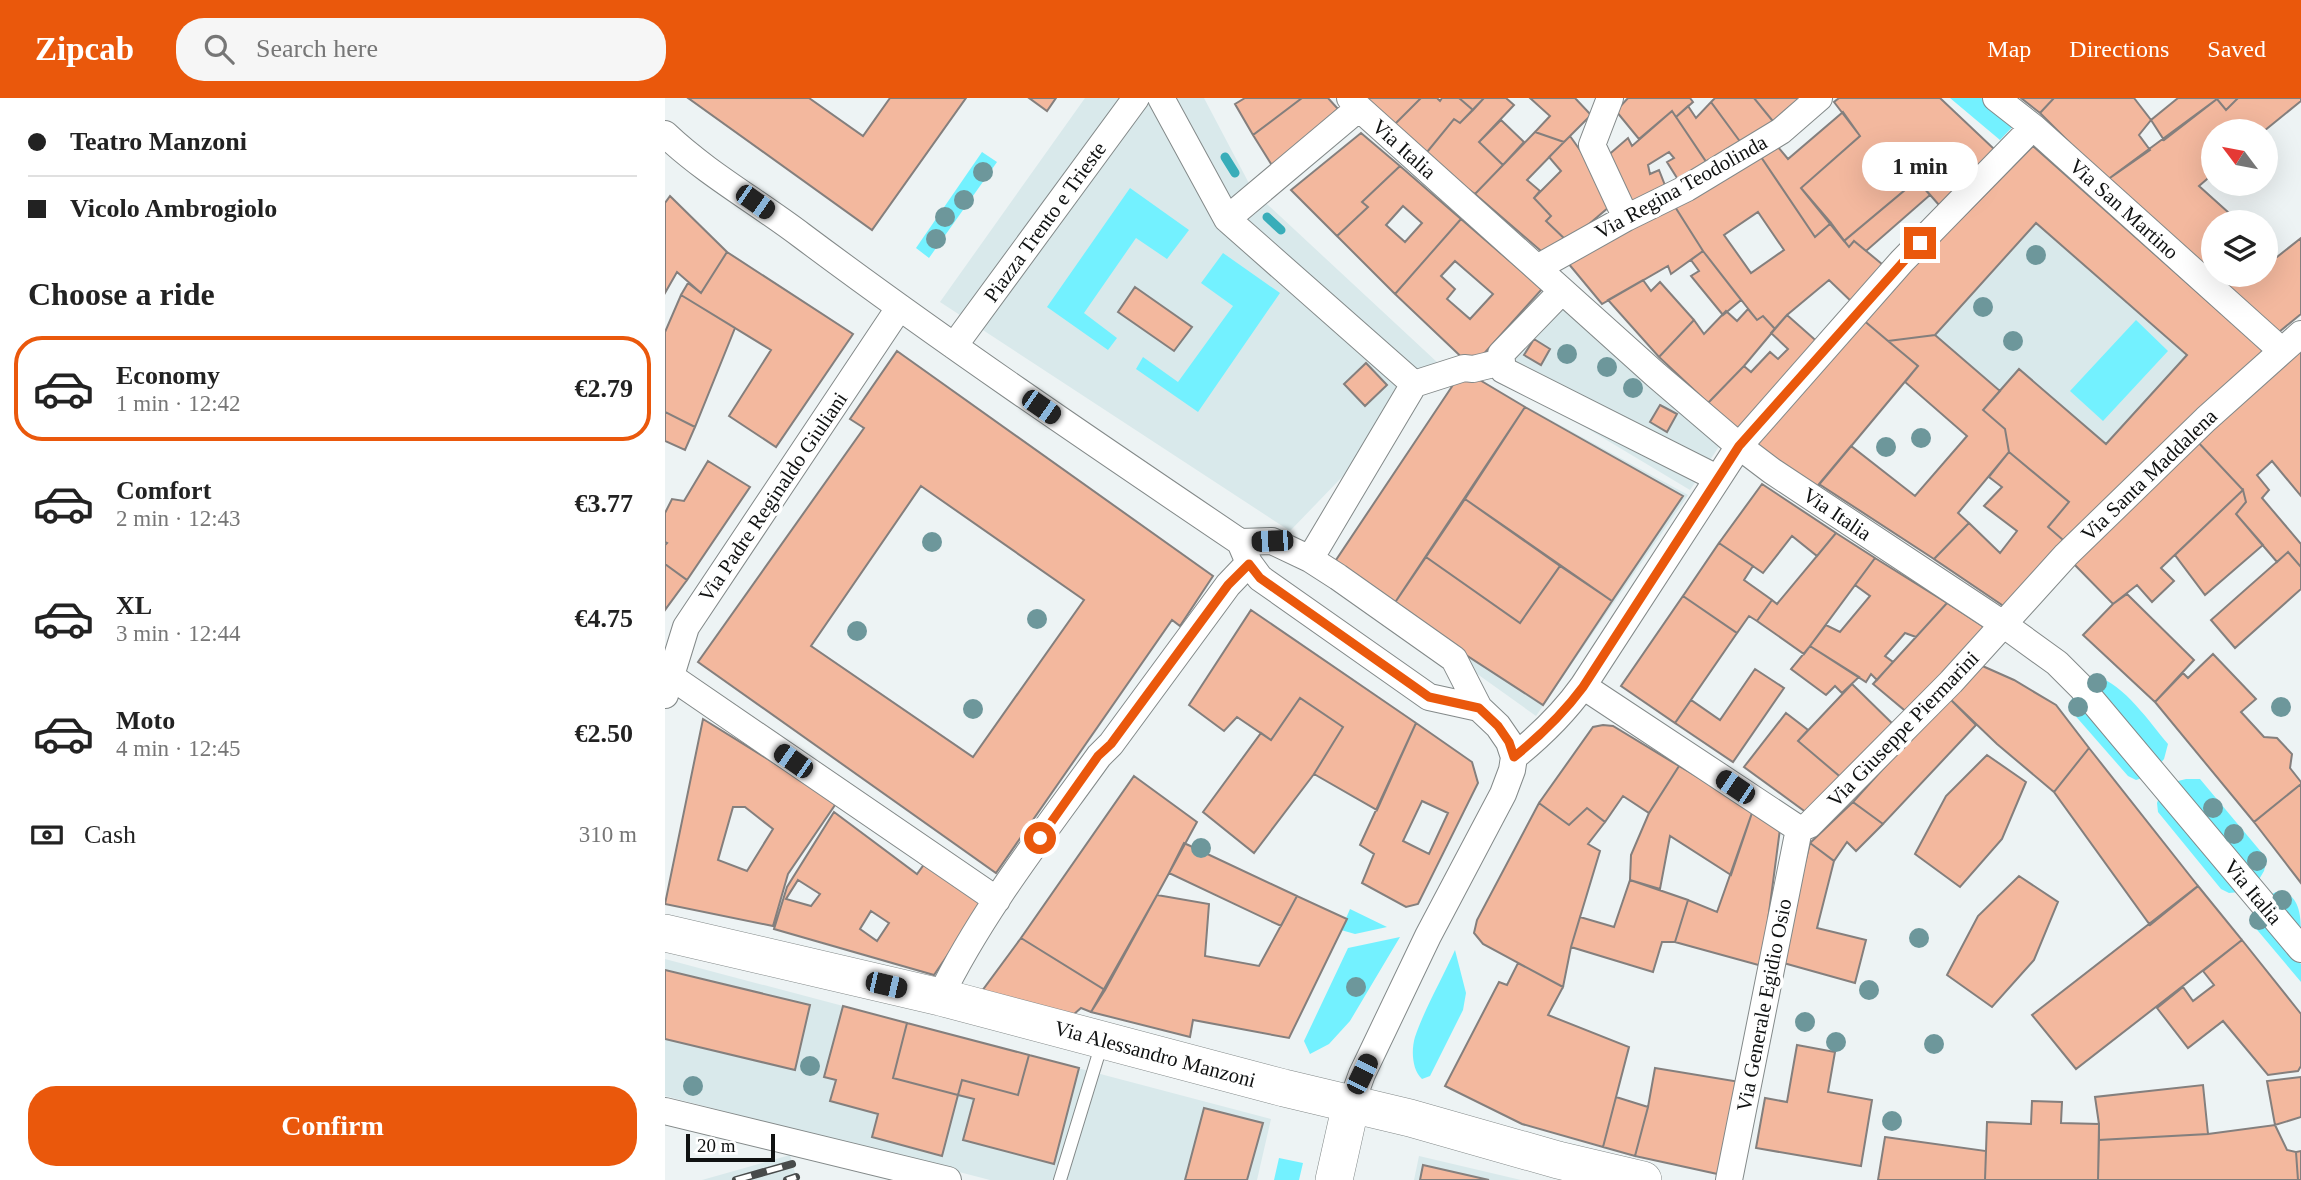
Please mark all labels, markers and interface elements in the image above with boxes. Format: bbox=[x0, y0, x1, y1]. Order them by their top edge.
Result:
search box bbox=[176, 18, 666, 81]
icon: search bbox=[200, 30, 238, 68]
text: Zipcab bbox=[35, 31, 134, 67]
text: Search here bbox=[256, 34, 378, 63]
text: Map bbox=[1987, 36, 2031, 62]
text: Directions bbox=[2069, 36, 2169, 62]
text: Saved bbox=[2207, 36, 2266, 62]
street label: Via Italia bbox=[1367, 114, 1441, 184]
north arrow bbox=[2201, 119, 2279, 196]
map controls bbox=[2201, 119, 2278, 287]
text: Teatro Manzoni bbox=[70, 127, 247, 156]
street label: Via Regina Teodolinda bbox=[1591, 129, 1772, 244]
street label: Piazza Trento e Trieste bbox=[979, 137, 1111, 307]
callout: 1 min bbox=[1862, 142, 1978, 190]
text: 1 min bbox=[1892, 154, 1948, 179]
street label: Via San Martino bbox=[2064, 154, 2184, 264]
car bbox=[732, 181, 779, 223]
text: Vicolo Ambrogiolo bbox=[70, 194, 277, 223]
button: layers bbox=[2201, 210, 2278, 287]
route end bbox=[1904, 227, 1936, 259]
text: Choose a ride bbox=[28, 276, 215, 312]
icon: car bbox=[32, 357, 95, 420]
text: Economy bbox=[116, 361, 220, 390]
text: €2.79 bbox=[575, 374, 633, 403]
car bbox=[1018, 386, 1065, 428]
street label: Via Padre Reginaldo Giuliani bbox=[694, 387, 852, 606]
text: 1 min · 12:42 bbox=[116, 391, 241, 416]
street label: Via Santa Maddalena bbox=[2076, 404, 2222, 546]
icon: car bbox=[32, 472, 95, 535]
text: Comfort bbox=[116, 476, 211, 505]
street label: Via Italia bbox=[1798, 482, 1876, 546]
text: €3.77 bbox=[575, 489, 633, 518]
text: 2 min · 12:43 bbox=[116, 506, 241, 531]
car bbox=[1251, 530, 1294, 552]
icon: car bbox=[32, 587, 95, 650]
text: XL bbox=[116, 591, 152, 620]
text: €4.75 bbox=[575, 604, 633, 633]
text: 3 min · 12:44 bbox=[116, 621, 241, 646]
street label: Via Giuseppe Piermarini bbox=[1822, 646, 1984, 812]
icon: car bbox=[32, 702, 95, 765]
text: Moto bbox=[116, 706, 175, 735]
text: €2.50 bbox=[575, 719, 633, 748]
text: 4 min · 12:45 bbox=[116, 736, 241, 761]
car bbox=[770, 740, 817, 782]
car bbox=[1712, 767, 1759, 807]
icon: cash bbox=[28, 816, 66, 854]
text: Cash bbox=[84, 820, 136, 849]
text: 310 m bbox=[579, 822, 637, 847]
route start bbox=[1024, 822, 1056, 854]
street label: Via Italia bbox=[2219, 855, 2288, 930]
street label: Via Generale Egidio Osio bbox=[1732, 897, 1796, 1113]
car bbox=[864, 970, 909, 1000]
street label: Via Alessandro Manzoni bbox=[1052, 1016, 1258, 1092]
car bbox=[1344, 1051, 1381, 1097]
button: Confirm bbox=[28, 1086, 637, 1166]
scale bar bbox=[686, 1131, 775, 1163]
text: 20 m bbox=[697, 1135, 736, 1156]

